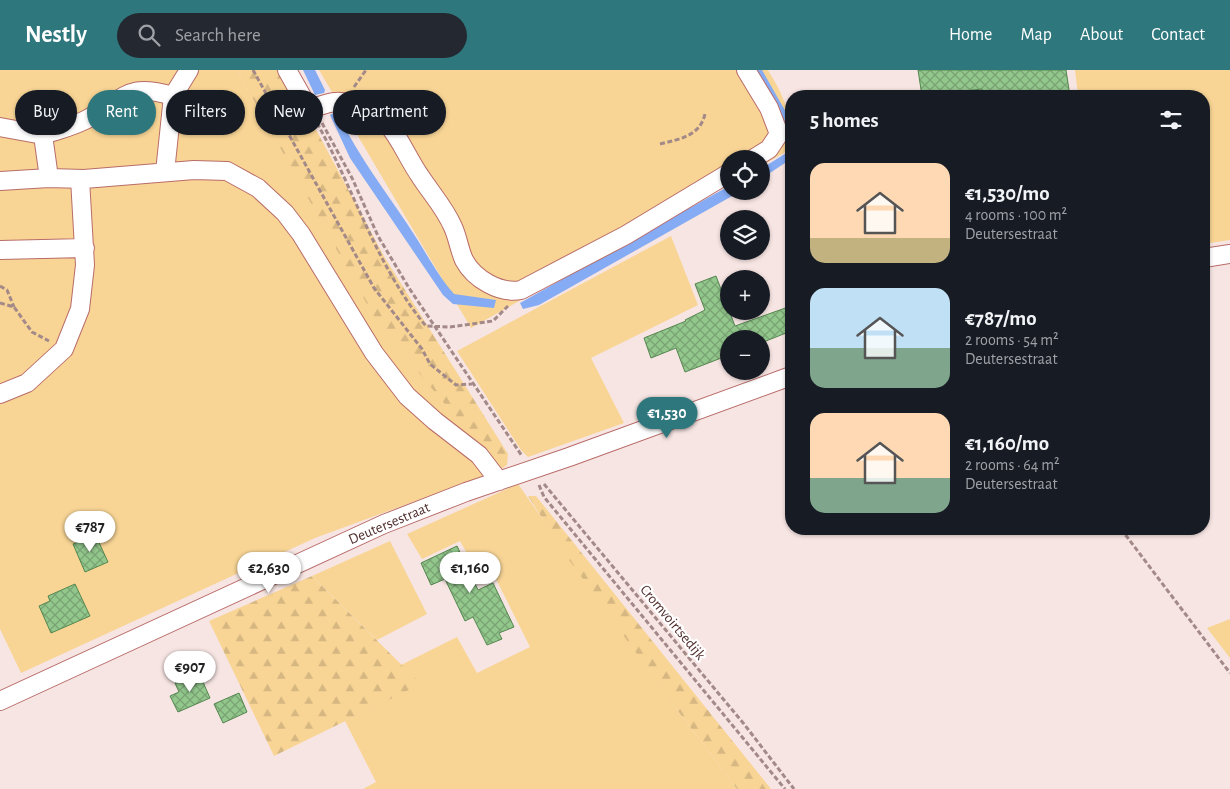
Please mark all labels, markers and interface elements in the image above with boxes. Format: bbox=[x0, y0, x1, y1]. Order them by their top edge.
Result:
search box bbox=[117, 13, 467, 58]
icon: search bbox=[135, 21, 163, 49]
text: Nestly bbox=[25, 23, 87, 47]
text: Search here bbox=[175, 26, 261, 45]
text: Home bbox=[949, 26, 992, 44]
text: Map bbox=[1020, 26, 1052, 44]
text: About bbox=[1080, 26, 1123, 44]
text: Contact bbox=[1151, 26, 1205, 44]
chip: Buy bbox=[15, 90, 77, 135]
chip: Rent bbox=[87, 90, 156, 135]
chip: Filters bbox=[166, 90, 245, 135]
chip: New bbox=[255, 90, 323, 135]
chip: Apartment bbox=[333, 90, 446, 135]
icon: filters bbox=[1157, 106, 1185, 134]
text: 5 homes bbox=[810, 110, 879, 131]
map controls bbox=[720, 150, 770, 380]
button: locate bbox=[720, 150, 770, 200]
icon: home bbox=[850, 183, 910, 243]
text: €1,530/mo bbox=[965, 183, 1050, 204]
text: 4 rooms · 100 m² bbox=[965, 207, 1067, 223]
button: layers bbox=[720, 210, 770, 260]
text: Deutersestraat bbox=[965, 226, 1058, 242]
button: + bbox=[720, 270, 770, 320]
icon: home bbox=[850, 308, 910, 368]
text: €787/mo bbox=[965, 308, 1037, 329]
button: − bbox=[720, 330, 770, 380]
text: 2 rooms · 54 m² bbox=[965, 332, 1059, 348]
text: Deutersestraat bbox=[965, 351, 1058, 367]
pin: €1,530 bbox=[626, 396, 708, 439]
text: €1,530 bbox=[647, 405, 687, 421]
icon: home bbox=[850, 433, 910, 493]
text: €1,160/mo bbox=[965, 433, 1049, 454]
text: 2 rooms · 64 m² bbox=[965, 457, 1060, 473]
text: Deutersestraat bbox=[965, 476, 1058, 492]
street label: Deutersestraat bbox=[346, 500, 432, 547]
pin: €787 bbox=[60, 510, 120, 553]
text: €787 bbox=[75, 519, 105, 535]
pin: €2,630 bbox=[228, 552, 310, 594]
pin: €1,160 bbox=[429, 552, 511, 594]
text: €2,630 bbox=[248, 560, 290, 576]
text: €1,160 bbox=[451, 560, 489, 576]
street label: Cromvoirtsedijk bbox=[637, 582, 708, 663]
pin: €907 bbox=[160, 650, 220, 693]
text: €907 bbox=[175, 659, 205, 675]

